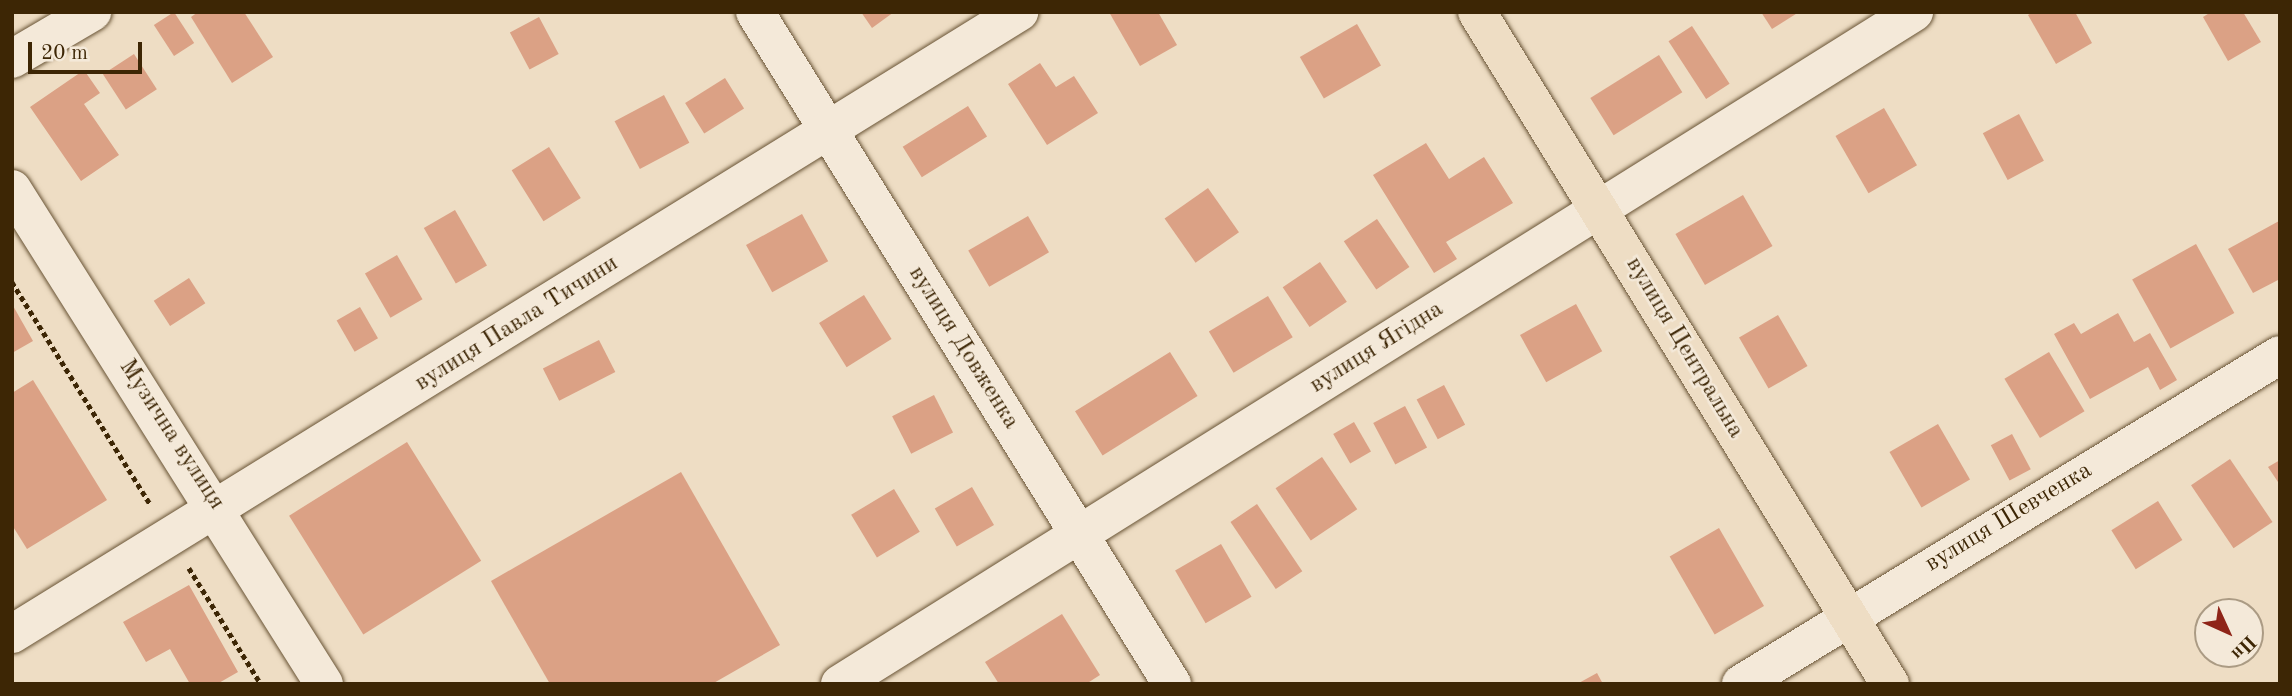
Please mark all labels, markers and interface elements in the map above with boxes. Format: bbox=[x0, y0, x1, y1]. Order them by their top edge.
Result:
scale bar bbox=[32, 28, 145, 72]
text: 20 m bbox=[41, 43, 88, 64]
street label: вулиця Павла Тичини bbox=[410, 250, 624, 398]
street label: вулиця Центральна bbox=[1619, 252, 1749, 444]
street label: вулиця Довженка bbox=[901, 261, 1025, 435]
street label: вулиця Ягідна bbox=[1305, 296, 1449, 400]
street label: Музична вулиця bbox=[112, 354, 230, 516]
street label: вулиця Шевченка bbox=[1920, 457, 2098, 579]
north arrow bbox=[2194, 598, 2264, 668]
text: Пн bbox=[2227, 631, 2259, 663]

